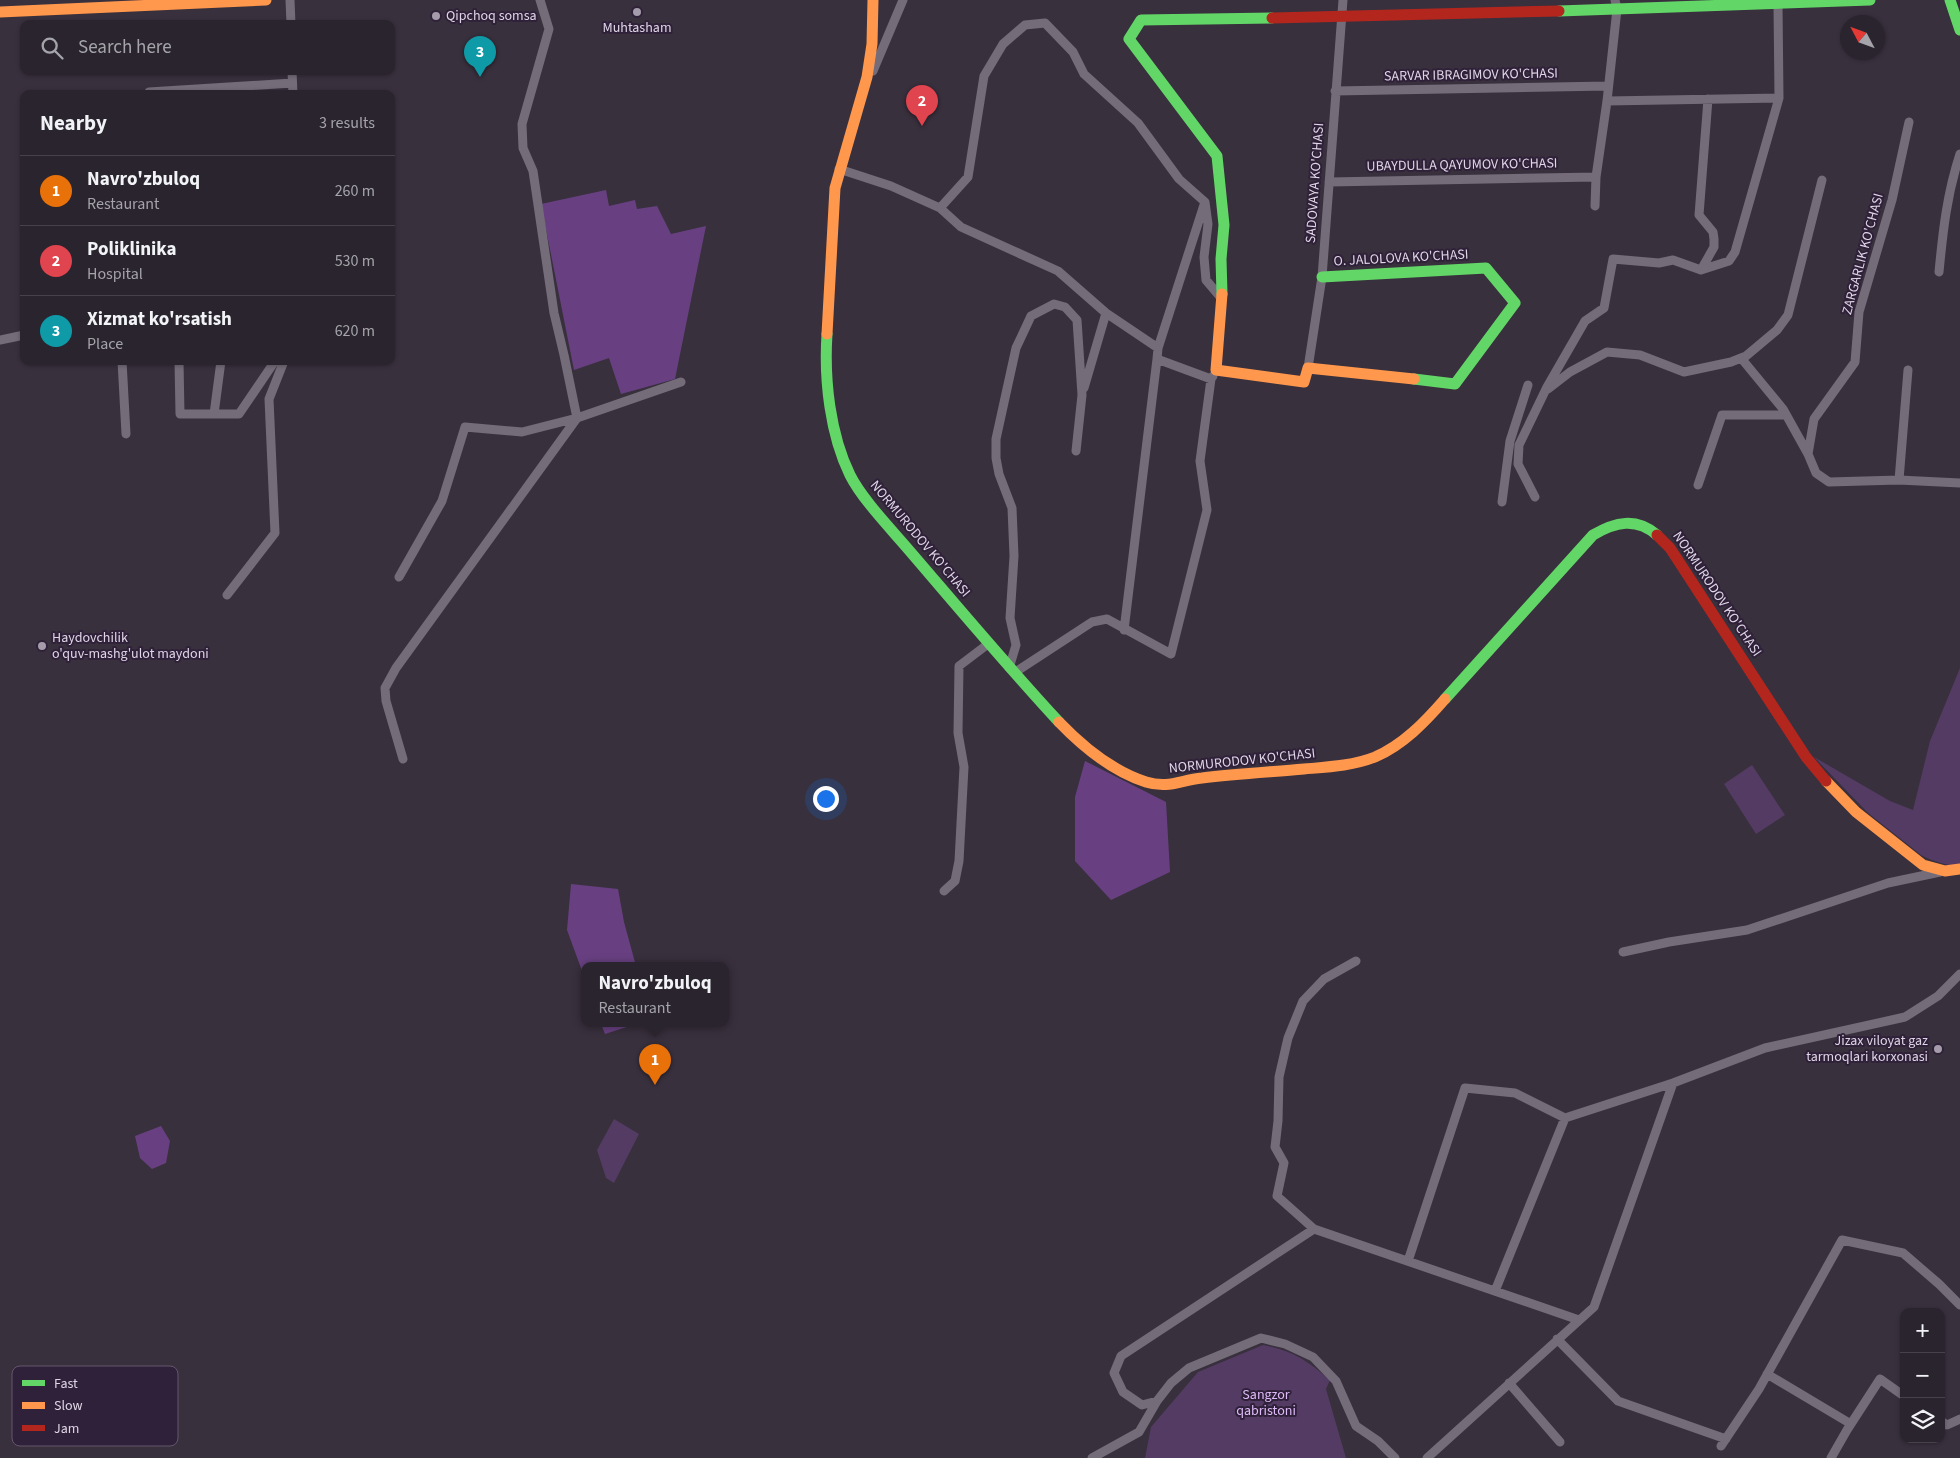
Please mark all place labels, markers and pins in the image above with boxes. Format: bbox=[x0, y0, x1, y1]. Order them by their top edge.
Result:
place label: Qipchoq somsa bbox=[446, 6, 537, 26]
marker: Muhtasham bbox=[631, 6, 643, 18]
marker: Qipchoq somsa bbox=[430, 10, 442, 22]
place label: Muhtasham bbox=[602, 18, 672, 38]
pin: 3 bbox=[464, 36, 496, 77]
pin: 2 bbox=[906, 85, 938, 126]
place label: Haydovchilik o'quv-mashg'ulot maydoni bbox=[52, 628, 209, 664]
marker: Haydovchilik o'quv-mashg'ulot maydoni bbox=[36, 640, 48, 652]
place label: Jizax viloyat gaz tarmoqlari korxonasi bbox=[1806, 1031, 1928, 1067]
marker: Jizax viloyat gaz tarmoqlari korxonasi bbox=[1932, 1043, 1944, 1055]
pin: 1 bbox=[639, 1044, 671, 1085]

